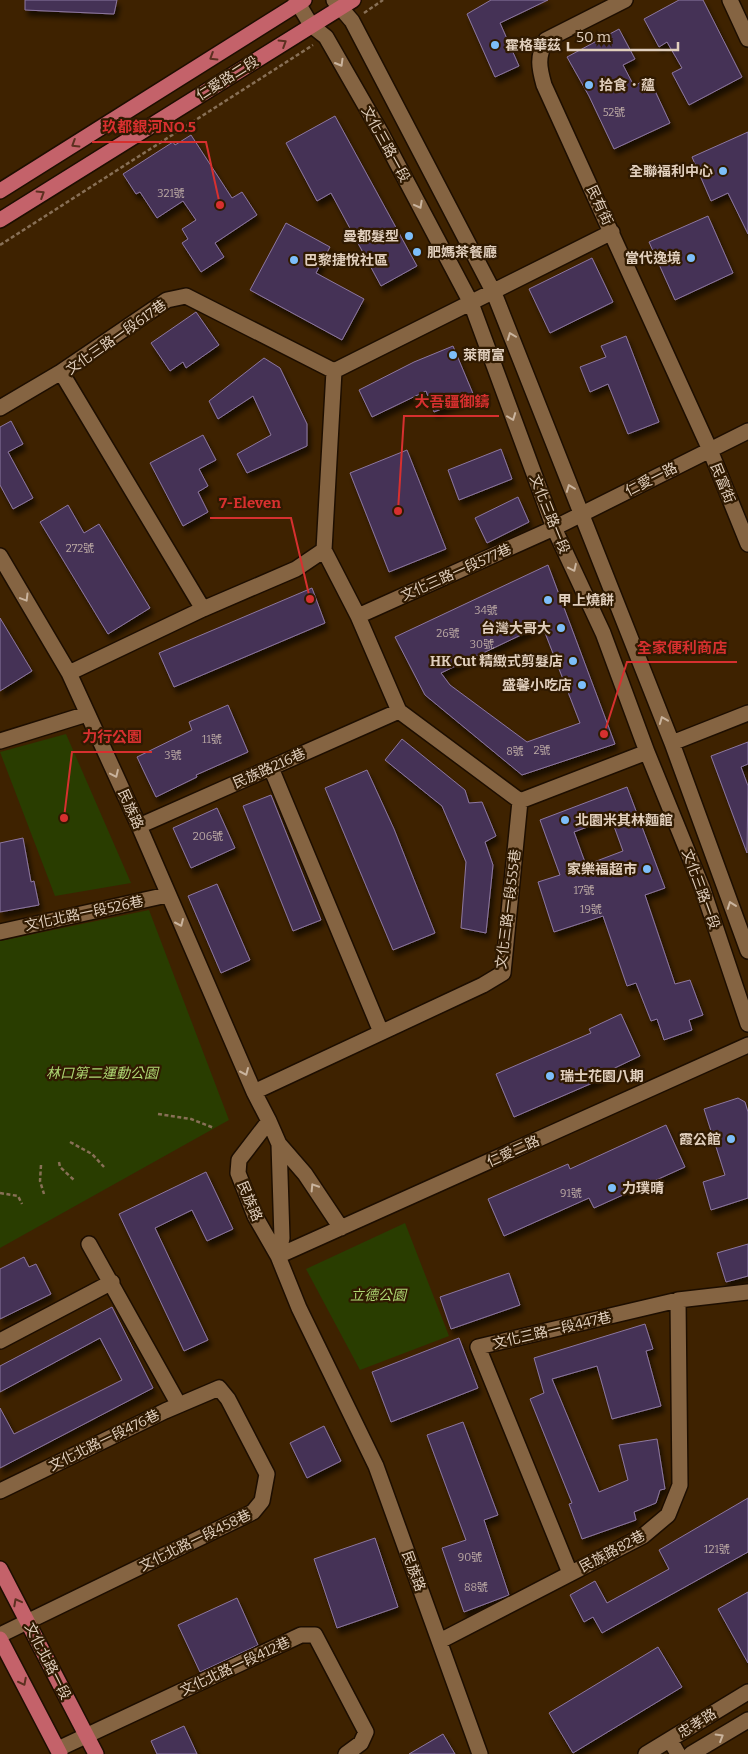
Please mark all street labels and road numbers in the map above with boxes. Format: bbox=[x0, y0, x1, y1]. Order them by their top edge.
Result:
street label: 仁愛路二段 bbox=[193, 53, 261, 104]
street label: 文化三路一段 bbox=[358, 103, 413, 185]
street label: 民有街 bbox=[583, 183, 616, 228]
street label: 文化三路一段617巷 bbox=[63, 296, 170, 378]
street label: 仁愛一路 bbox=[622, 459, 680, 500]
street label: 民富街 bbox=[707, 461, 738, 506]
street label: 文化三路一段 bbox=[526, 472, 573, 556]
street label: 文化三路一段577巷 bbox=[398, 540, 514, 604]
street label: 民族路216巷 bbox=[230, 745, 308, 792]
street label: 民族路 bbox=[114, 787, 147, 832]
street label: 文化三路一段 bbox=[678, 847, 723, 932]
street label: 文化三路一段555巷 bbox=[493, 848, 524, 970]
street label: 文化北路一段526巷 bbox=[23, 893, 145, 934]
street label: 仁愛二路 bbox=[484, 1132, 542, 1171]
street label: 民族路 bbox=[234, 1179, 266, 1224]
street label: 文化三路一段447巷 bbox=[491, 1309, 613, 1352]
street label: 文化北路一段476巷 bbox=[46, 1406, 162, 1475]
street label: 文化北路一段458巷 bbox=[137, 1506, 254, 1575]
street label: 民族路82巷 bbox=[576, 1527, 648, 1576]
street label: 民族路 bbox=[398, 1549, 429, 1594]
street label: 文化北路一段 bbox=[21, 1620, 74, 1703]
street label: 文化北路一段412巷 bbox=[177, 1634, 293, 1699]
street label: 忠孝路 bbox=[675, 1705, 720, 1742]

